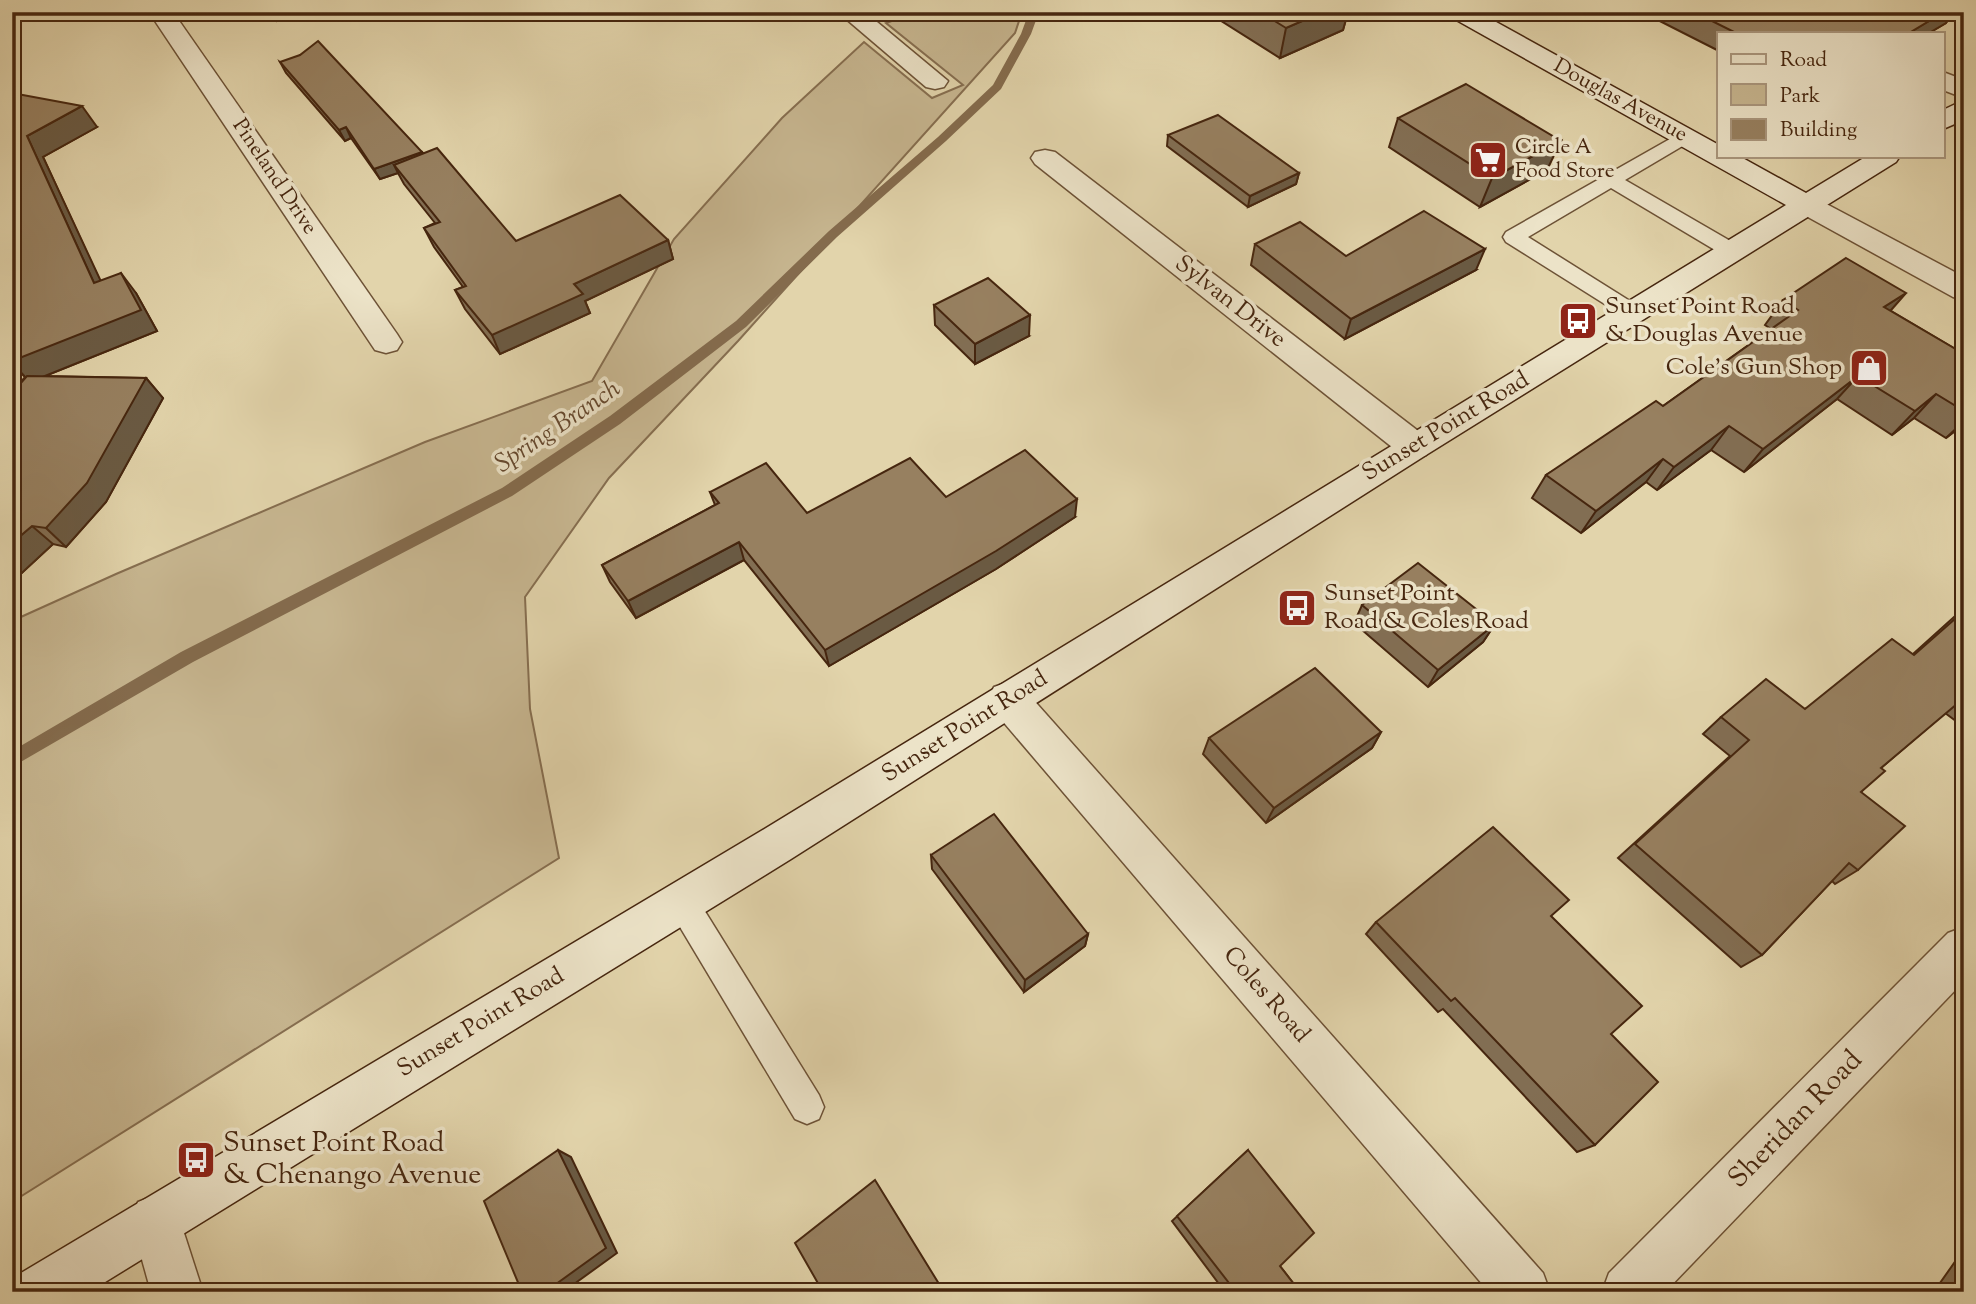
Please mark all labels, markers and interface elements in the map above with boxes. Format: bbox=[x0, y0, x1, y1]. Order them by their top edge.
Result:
legend bbox=[1717, 32, 1944, 158]
text: Road bbox=[1780, 46, 1827, 76]
street label: Douglas Avenue bbox=[1548, 52, 1692, 150]
text: Park bbox=[1780, 82, 1821, 112]
street label: Pineland Drive bbox=[224, 113, 324, 241]
text: Building bbox=[1780, 116, 1857, 146]
place label: Circle A Food Store bbox=[1515, 133, 1614, 187]
supermarket icon: Circle A Food Store bbox=[1467, 139, 1509, 181]
street label: Sylvan Drive bbox=[1167, 248, 1293, 356]
place label: Sunset Point Road & Douglas Avenue bbox=[1605, 290, 1803, 352]
bus stop icon: Sunset Point Road & Douglas Avenue bbox=[1557, 300, 1599, 342]
shop icon: Cole's Gun Shop bbox=[1848, 347, 1890, 389]
place label: Cole's Gun Shop bbox=[1666, 351, 1842, 385]
street label: Sunset Point Road bbox=[1356, 363, 1536, 490]
water label: Spring Branch bbox=[488, 371, 629, 483]
place label: Sunset Point Road & Coles Road bbox=[1324, 577, 1529, 639]
bus stop icon: Sunset Point Road & Coles Road bbox=[1276, 587, 1318, 629]
street label: Sunset Point Road bbox=[876, 662, 1055, 792]
street label: Coles Road bbox=[1215, 939, 1318, 1051]
street label: Sunset Point Road bbox=[391, 959, 571, 1086]
street label: Sheridan Road bbox=[1720, 1042, 1872, 1198]
place label: Sunset Point Road & Chenango Avenue bbox=[223, 1124, 481, 1196]
bus stop icon: Sunset Point Road & Chenango Avenue bbox=[175, 1139, 217, 1181]

